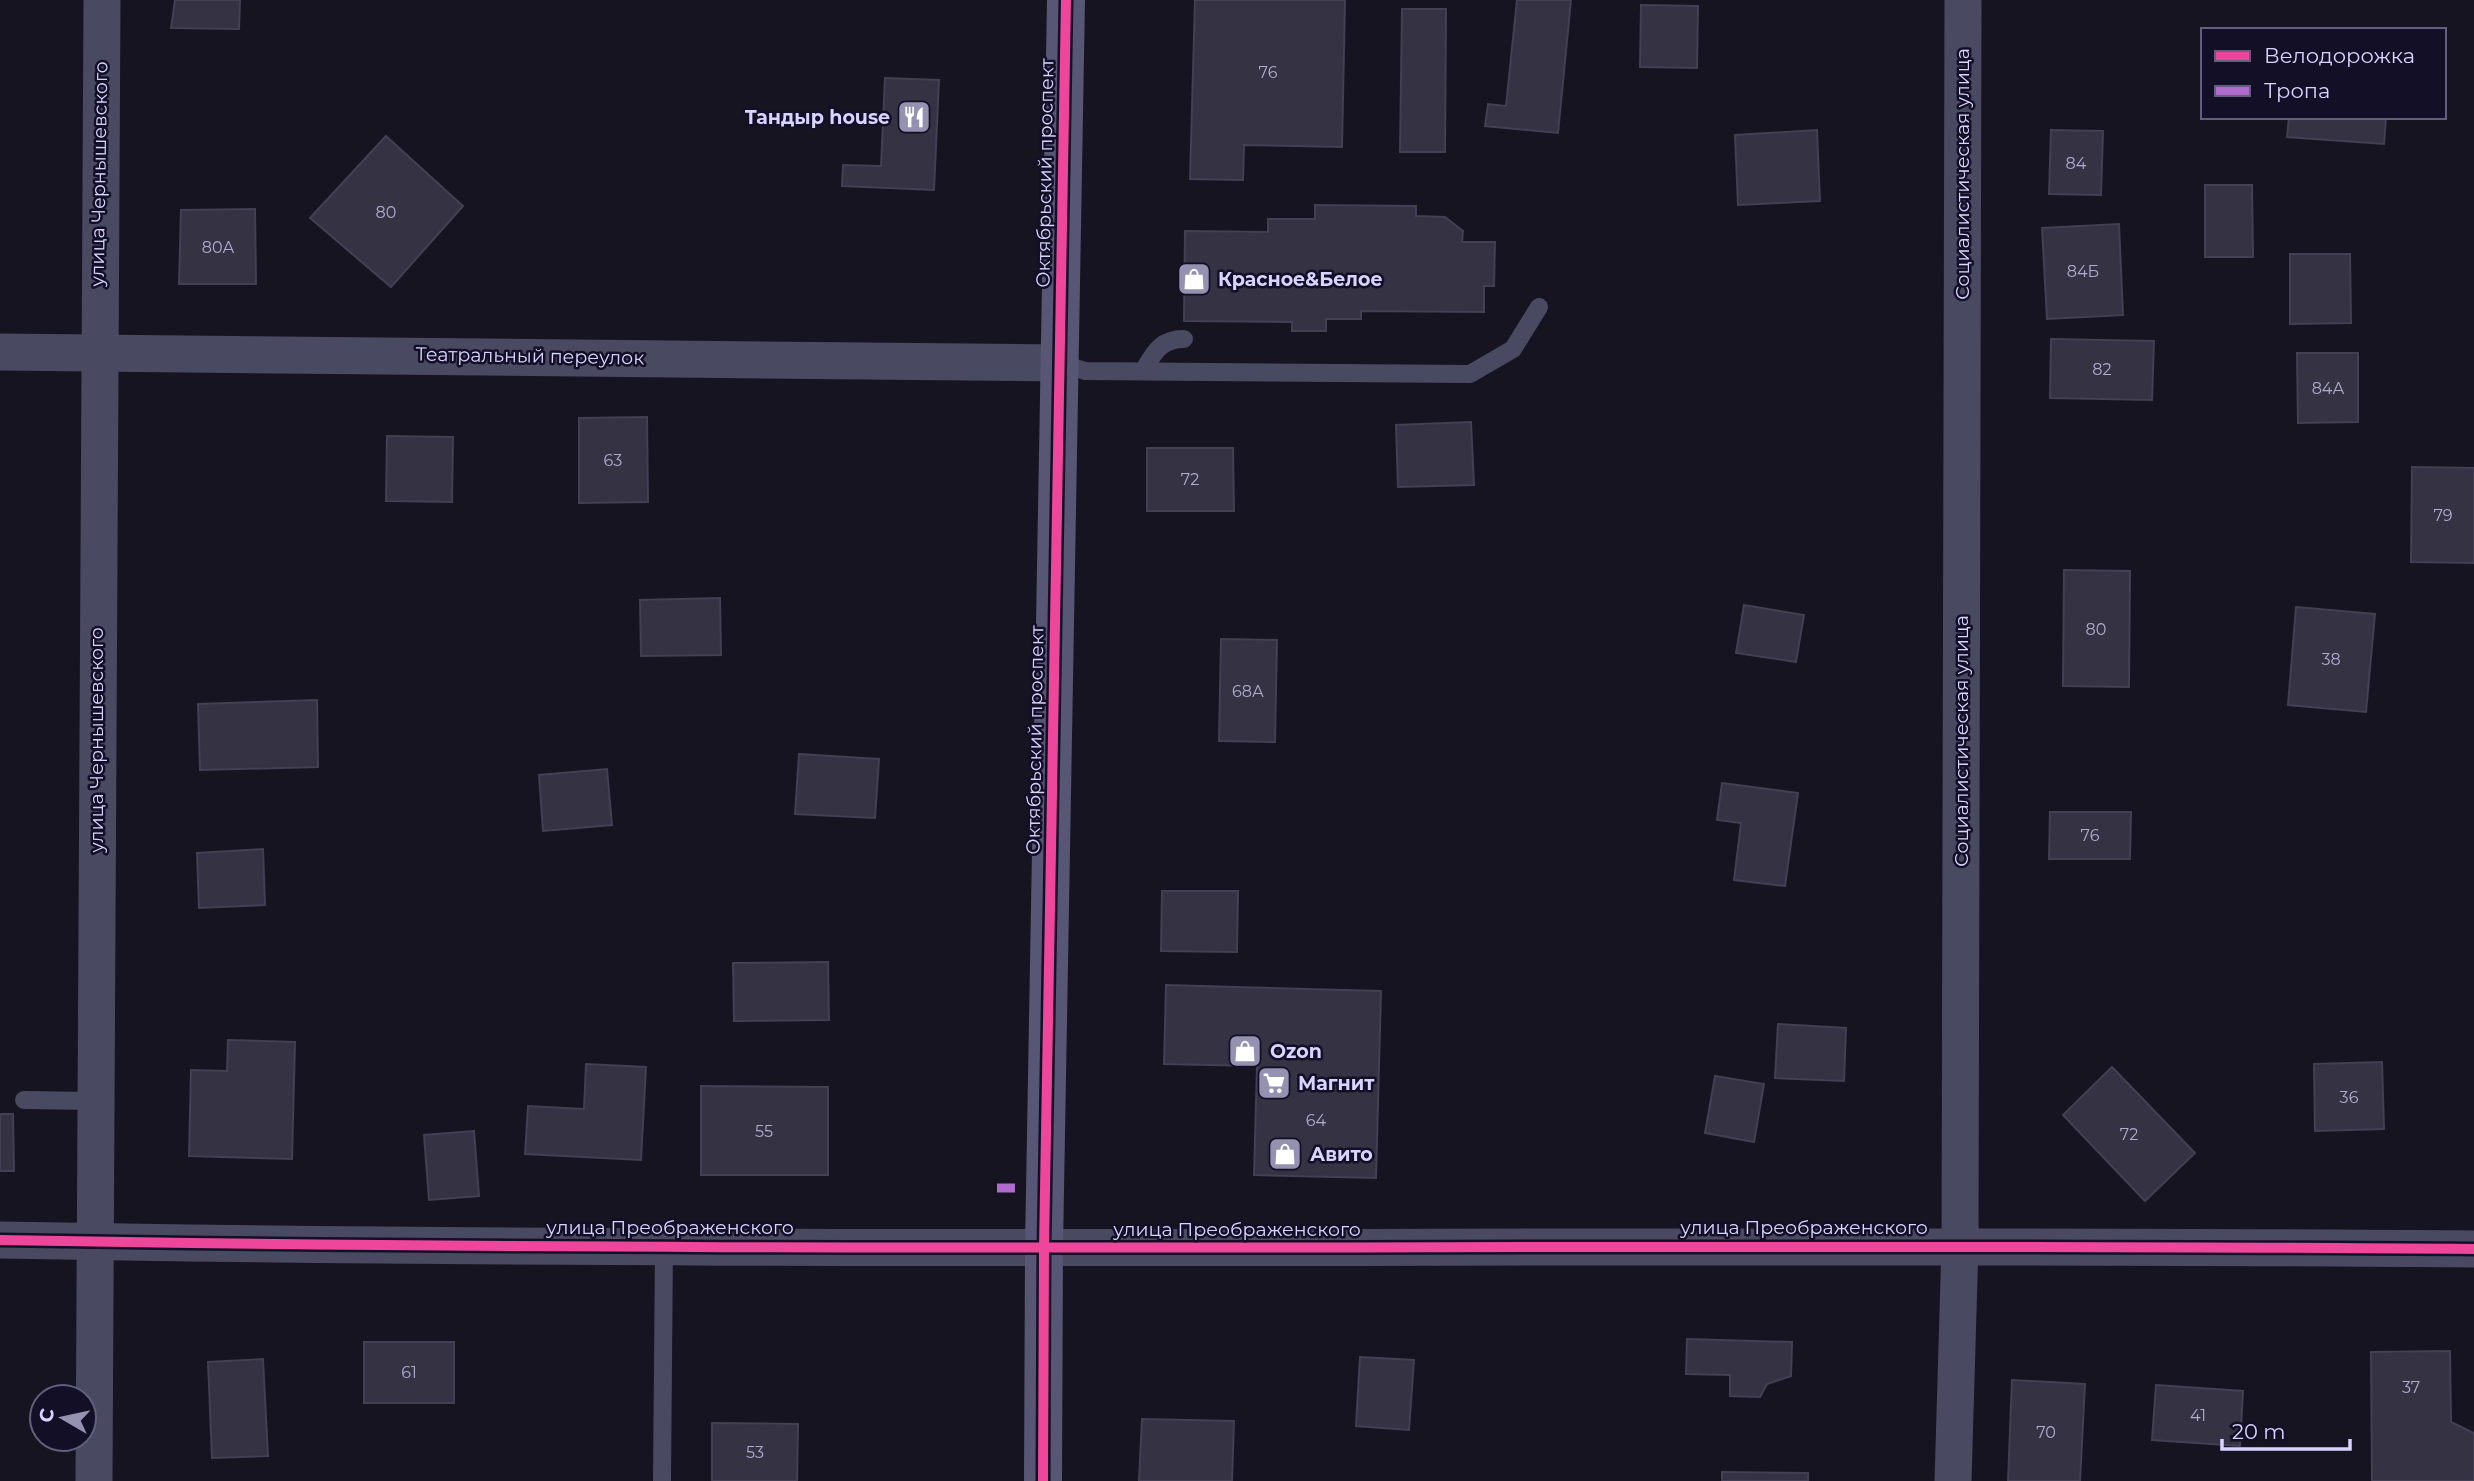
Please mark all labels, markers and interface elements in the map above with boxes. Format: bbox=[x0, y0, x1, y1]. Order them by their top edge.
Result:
legend bbox=[2201, 28, 2446, 119]
text: Велодорожка bbox=[2264, 43, 2415, 68]
street label: Социалистическая улица bbox=[1951, 48, 1974, 300]
street label: Октябрьский проспект bbox=[1032, 58, 1059, 288]
street label: улица Чернышевского bbox=[86, 61, 112, 288]
house number: 76 bbox=[1259, 63, 1278, 82]
text: Тропа bbox=[2264, 78, 2330, 103]
restaurant icon: Тандыр house bbox=[895, 98, 933, 136]
place label: Тандыр house bbox=[745, 106, 890, 129]
house number: 84 bbox=[2066, 154, 2087, 173]
house number: 80 bbox=[376, 203, 396, 222]
house number: 80А bbox=[202, 238, 234, 257]
shop icon: Красное&Белое bbox=[1175, 260, 1213, 298]
house number: 84Б bbox=[2067, 262, 2099, 281]
place label: Красное&Белое bbox=[1218, 268, 1383, 291]
street label: Театральный переулок bbox=[416, 343, 644, 369]
house number: 82 bbox=[2092, 360, 2112, 379]
house number: 84А bbox=[2312, 379, 2344, 398]
house number: 63 bbox=[604, 451, 622, 470]
house number: 72 bbox=[1181, 470, 1199, 489]
house number: 79 bbox=[2433, 506, 2453, 525]
street label: Социалистическая улица bbox=[1950, 615, 1973, 867]
house number: 80 bbox=[2086, 620, 2106, 639]
street label: Октябрьский проспект bbox=[1022, 625, 1049, 855]
street label: улица Чернышевского bbox=[85, 627, 108, 854]
house number: 38 bbox=[2321, 650, 2341, 669]
house number: 68А bbox=[1232, 682, 1264, 701]
house number: 76 bbox=[2081, 826, 2100, 845]
shop icon: Ozon bbox=[1226, 1032, 1264, 1070]
place label: Ozon bbox=[1270, 1040, 1322, 1063]
supermarket icon: Магнит bbox=[1255, 1064, 1293, 1102]
place label: Магнит bbox=[1298, 1072, 1375, 1095]
house number: 36 bbox=[2340, 1088, 2359, 1107]
house number: 64 bbox=[1306, 1111, 1327, 1130]
house number: 55 bbox=[755, 1122, 773, 1141]
house number: 72 bbox=[2120, 1125, 2138, 1144]
shop icon: Авито bbox=[1266, 1135, 1304, 1173]
place label: Авито bbox=[1310, 1143, 1373, 1166]
street label: улица Преображенского bbox=[545, 1216, 794, 1239]
street label: улица Преображенского bbox=[1679, 1216, 1928, 1239]
street label: улица Преображенского bbox=[1112, 1218, 1361, 1241]
house number: 61 bbox=[401, 1363, 417, 1382]
house number: 37 bbox=[2402, 1378, 2420, 1397]
north arrow bbox=[28, 1383, 98, 1453]
house number: 41 bbox=[2190, 1406, 2206, 1425]
text: С bbox=[34, 1407, 59, 1424]
scale bar bbox=[2222, 1408, 2350, 1452]
text: 20 m bbox=[2232, 1419, 2286, 1444]
house number: 70 bbox=[2036, 1423, 2056, 1442]
house number: 53 bbox=[746, 1443, 764, 1462]

